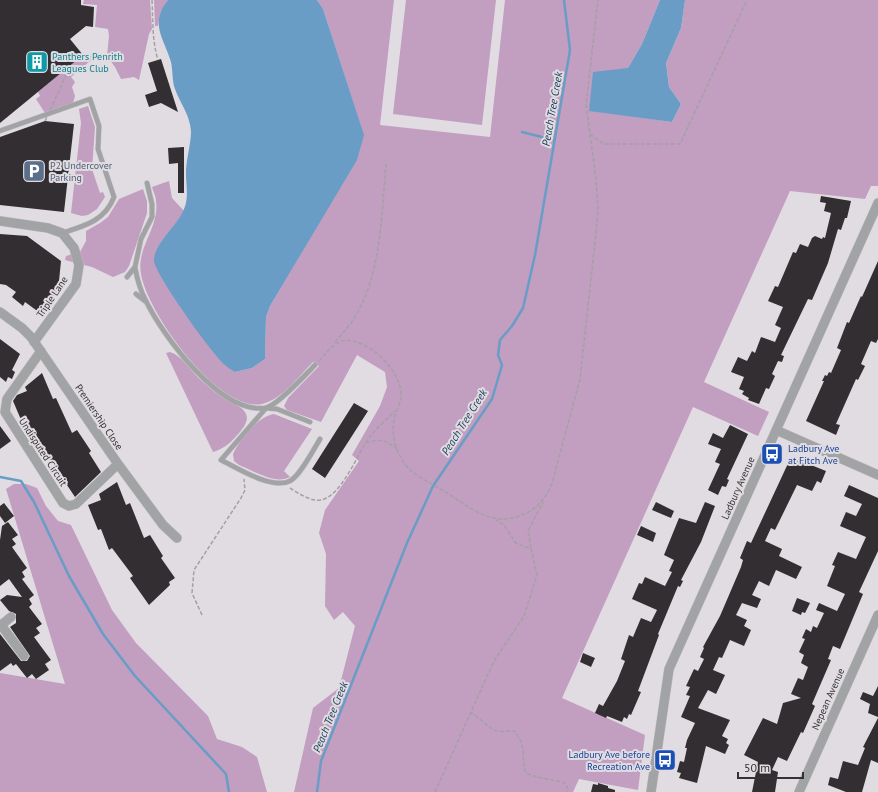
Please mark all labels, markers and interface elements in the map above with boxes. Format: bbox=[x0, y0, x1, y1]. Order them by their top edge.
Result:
building icon: Panthers Penrith Leagues Club bbox=[24, 49, 50, 75]
place label: Panthers Penrith Leagues Club bbox=[52, 50, 123, 75]
water label: Peach Tree Creek bbox=[539, 70, 566, 147]
parking icon: P2 Undercover Parking bbox=[21, 158, 47, 184]
place label: P2 Undercover Parking bbox=[50, 159, 113, 184]
street label: Triple Lane bbox=[33, 274, 71, 320]
street label: Premiership Close bbox=[72, 382, 126, 452]
water label: Peach Tree Creek bbox=[438, 386, 490, 458]
street label: Undisputed Circuit bbox=[16, 415, 70, 489]
bus stop icon: Ladbury Ave at Fitch Ave bbox=[759, 441, 785, 467]
place label: Ladbury Ave at Fitch Ave bbox=[788, 442, 839, 467]
street label: Ladbury Avenue bbox=[718, 455, 758, 521]
street label: Nepean Avenue bbox=[809, 666, 847, 732]
water label: Peach Tree Creek bbox=[309, 679, 351, 754]
bus stop icon: Ladbury Ave before Recreation Ave bbox=[652, 747, 678, 773]
place label: Ladbury Ave before Recreation Ave bbox=[568, 748, 650, 773]
scale bar bbox=[738, 754, 803, 780]
text: 50 m bbox=[744, 760, 770, 775]

